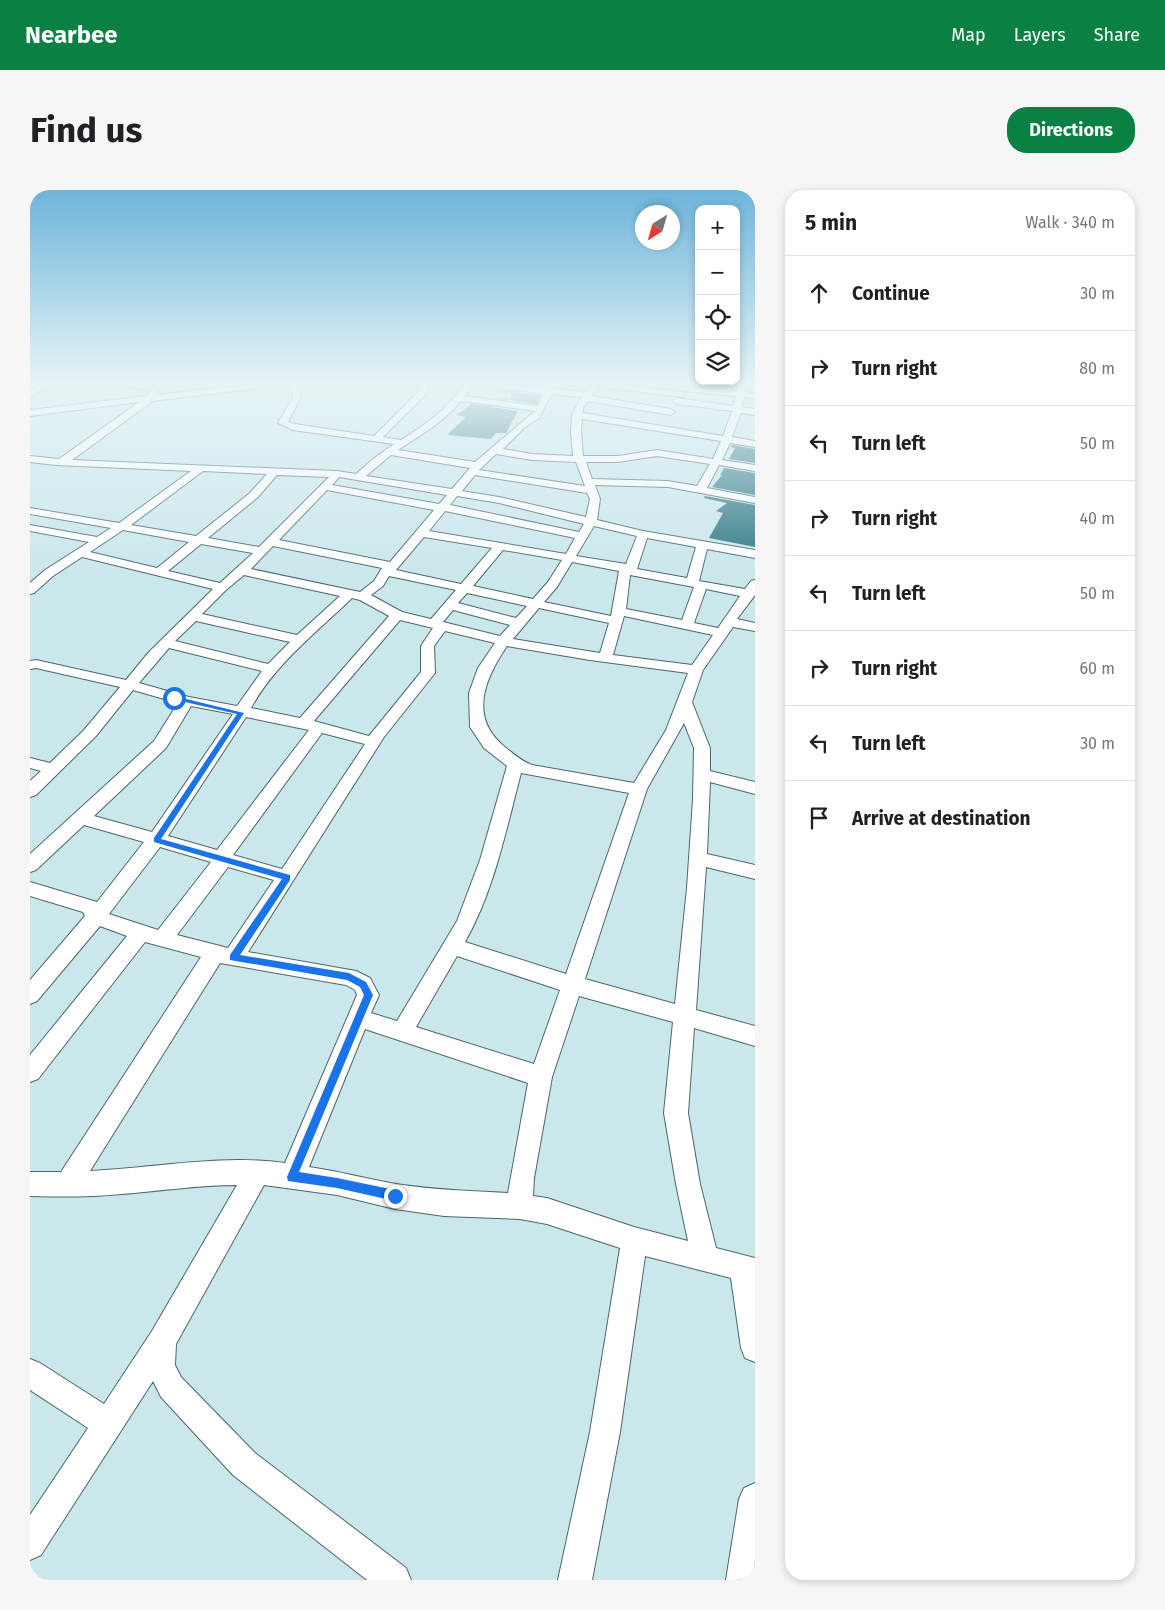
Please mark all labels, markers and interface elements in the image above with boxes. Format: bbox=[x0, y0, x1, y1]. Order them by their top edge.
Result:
text: Nearbee bbox=[25, 21, 118, 49]
text: Map bbox=[951, 24, 986, 46]
text: Layers bbox=[1014, 24, 1066, 46]
text: Share bbox=[1094, 24, 1140, 46]
button: Directions bbox=[1007, 107, 1135, 153]
text: Find us bbox=[30, 109, 142, 151]
north arrow bbox=[635, 205, 680, 250]
map controls bbox=[695, 205, 740, 385]
button: + bbox=[695, 205, 740, 250]
text: 5 min bbox=[805, 210, 857, 236]
text: Walk · 340 m bbox=[1025, 213, 1115, 232]
button: − bbox=[695, 250, 740, 295]
icon: ahead bbox=[805, 279, 833, 307]
text: Continue bbox=[852, 282, 930, 305]
text: 30 m bbox=[1080, 284, 1115, 303]
button: locate bbox=[695, 295, 740, 340]
button: layers bbox=[695, 340, 740, 385]
icon: right bbox=[805, 354, 833, 382]
text: Turn right bbox=[852, 357, 937, 380]
text: 80 m bbox=[1079, 359, 1115, 378]
icon: left bbox=[805, 429, 833, 457]
text: Turn left bbox=[852, 432, 926, 455]
text: 50 m bbox=[1080, 434, 1115, 453]
icon: right bbox=[805, 504, 833, 532]
text: Turn right bbox=[852, 507, 937, 530]
text: 40 m bbox=[1080, 509, 1115, 528]
icon: left bbox=[805, 579, 833, 607]
text: Turn left bbox=[852, 582, 926, 605]
text: 50 m bbox=[1080, 584, 1115, 603]
icon: right bbox=[805, 654, 833, 682]
text: Turn right bbox=[852, 657, 937, 680]
text: 60 m bbox=[1080, 659, 1115, 678]
route start bbox=[163, 687, 186, 710]
icon: left bbox=[805, 729, 833, 757]
text: Turn left bbox=[852, 732, 926, 755]
text: 30 m bbox=[1080, 734, 1115, 753]
icon: arrive bbox=[805, 804, 833, 832]
text: Arrive at destination bbox=[852, 807, 1031, 830]
route end bbox=[384, 1185, 407, 1208]

